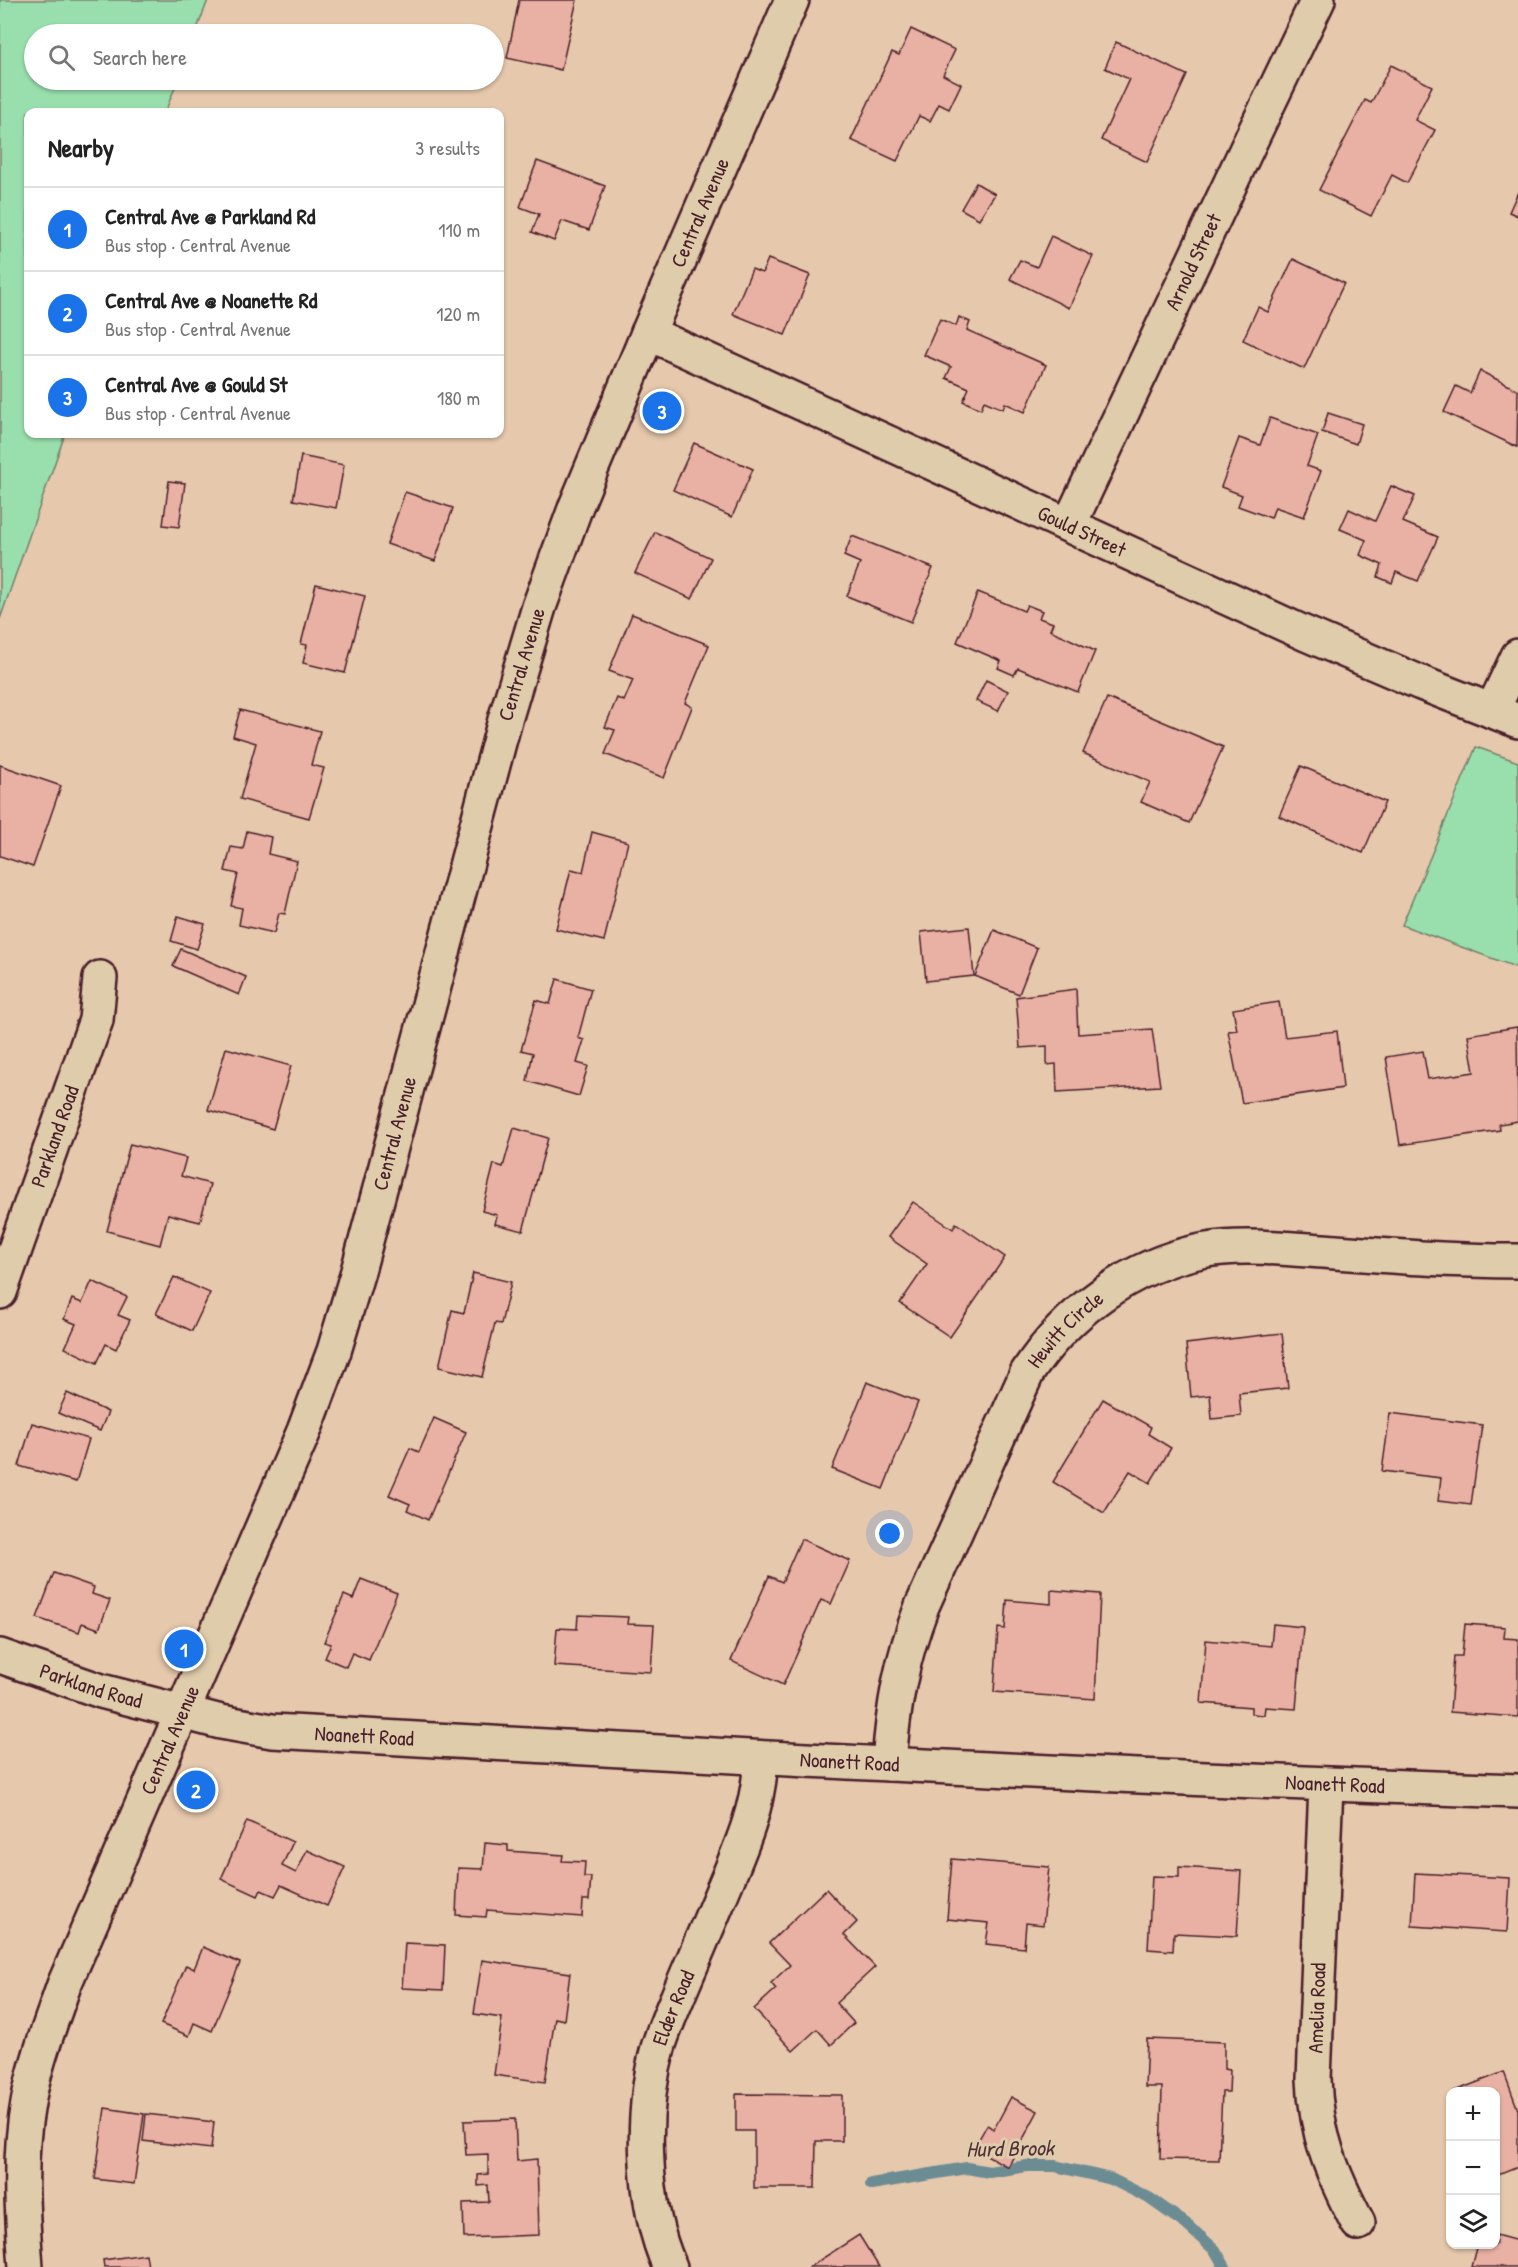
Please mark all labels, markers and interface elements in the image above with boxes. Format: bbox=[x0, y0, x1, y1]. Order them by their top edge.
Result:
search box bbox=[24, 24, 504, 90]
icon: search bbox=[45, 41, 78, 74]
text: Search here bbox=[93, 42, 187, 72]
text: Nearby bbox=[48, 130, 114, 165]
text: 3 results bbox=[415, 134, 480, 161]
street label: Central Avenue bbox=[663, 153, 736, 272]
text: Central Ave @ Parkland Rd bbox=[105, 201, 315, 231]
street label: Arnold Street bbox=[1158, 208, 1228, 315]
text: 1 bbox=[64, 216, 71, 243]
text: 110 m bbox=[438, 216, 480, 243]
text: Bus stop · Central Avenue bbox=[105, 231, 291, 258]
text: Central Ave @ Noanette Rd bbox=[105, 285, 317, 315]
text: 2 bbox=[63, 300, 72, 327]
text: 120 m bbox=[436, 300, 480, 327]
text: Bus stop · Central Avenue bbox=[105, 315, 291, 342]
text: Central Ave @ Gould St bbox=[105, 369, 287, 399]
text: 3 bbox=[63, 384, 72, 411]
text: 180 m bbox=[437, 384, 480, 411]
pin: 3 bbox=[642, 388, 682, 434]
text: Bus stop · Central Avenue bbox=[105, 399, 291, 426]
street label: Gould Street bbox=[1033, 498, 1132, 564]
street label: Central Avenue bbox=[491, 604, 552, 724]
street label: Central Avenue bbox=[365, 1073, 423, 1193]
street label: Parkland Road bbox=[23, 1081, 86, 1191]
street label: Hewitt Circle bbox=[1020, 1283, 1109, 1374]
your location bbox=[875, 1519, 904, 1548]
pin: 1 bbox=[164, 1626, 204, 1672]
street label: Parkland Road bbox=[36, 1656, 146, 1715]
street label: Central Avenue bbox=[133, 1681, 206, 1799]
street label: Noanett Road bbox=[314, 1718, 415, 1753]
street label: Noanett Road bbox=[799, 1745, 900, 1779]
street label: Noanett Road bbox=[1285, 1767, 1385, 1800]
pin: 2 bbox=[176, 1768, 216, 1812]
street label: Amelia Road bbox=[1300, 1962, 1333, 2054]
street label: Elder Road bbox=[645, 1966, 701, 2049]
map controls bbox=[1446, 2087, 1500, 2249]
button: + bbox=[1446, 2087, 1500, 2141]
water label: Hurd Brook bbox=[966, 2132, 1056, 2164]
button: − bbox=[1446, 2141, 1500, 2195]
button: layers bbox=[1446, 2195, 1500, 2249]

